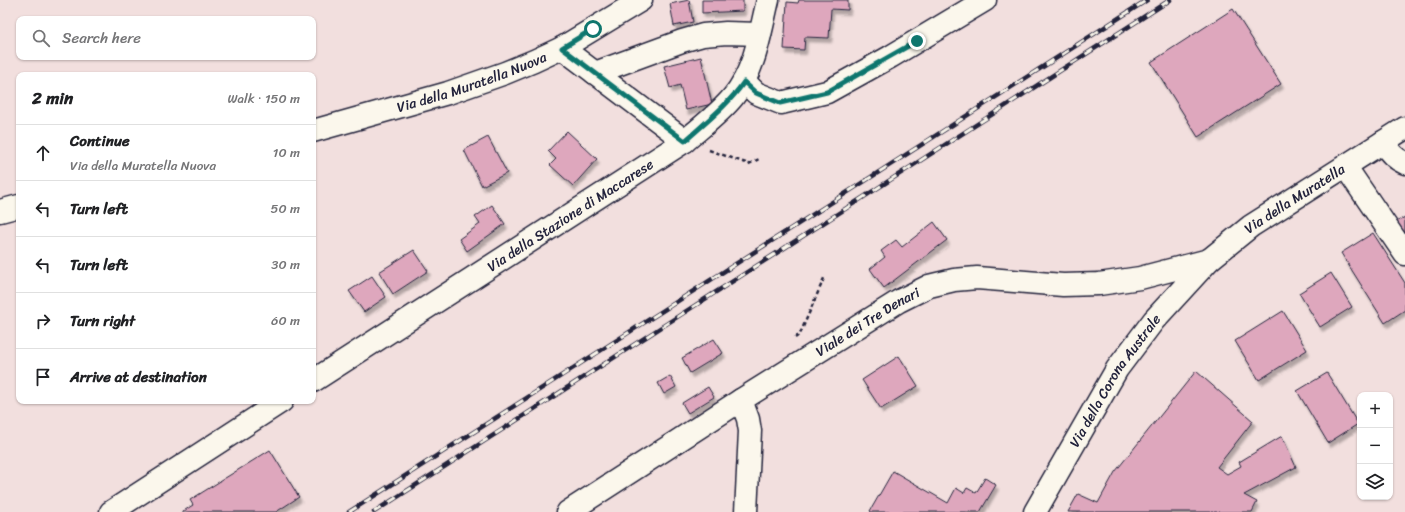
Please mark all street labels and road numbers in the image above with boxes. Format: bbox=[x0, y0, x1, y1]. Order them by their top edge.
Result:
street label: Via della Muratella Nuova bbox=[394, 44, 552, 120]
street label: Via della Stazione di Maccarese bbox=[482, 152, 659, 279]
street label: Via della Muratella bbox=[1238, 157, 1351, 240]
street label: Viale dei Tre Denari bbox=[811, 280, 925, 363]
street label: Via della Corona Australe bbox=[1063, 308, 1167, 452]

